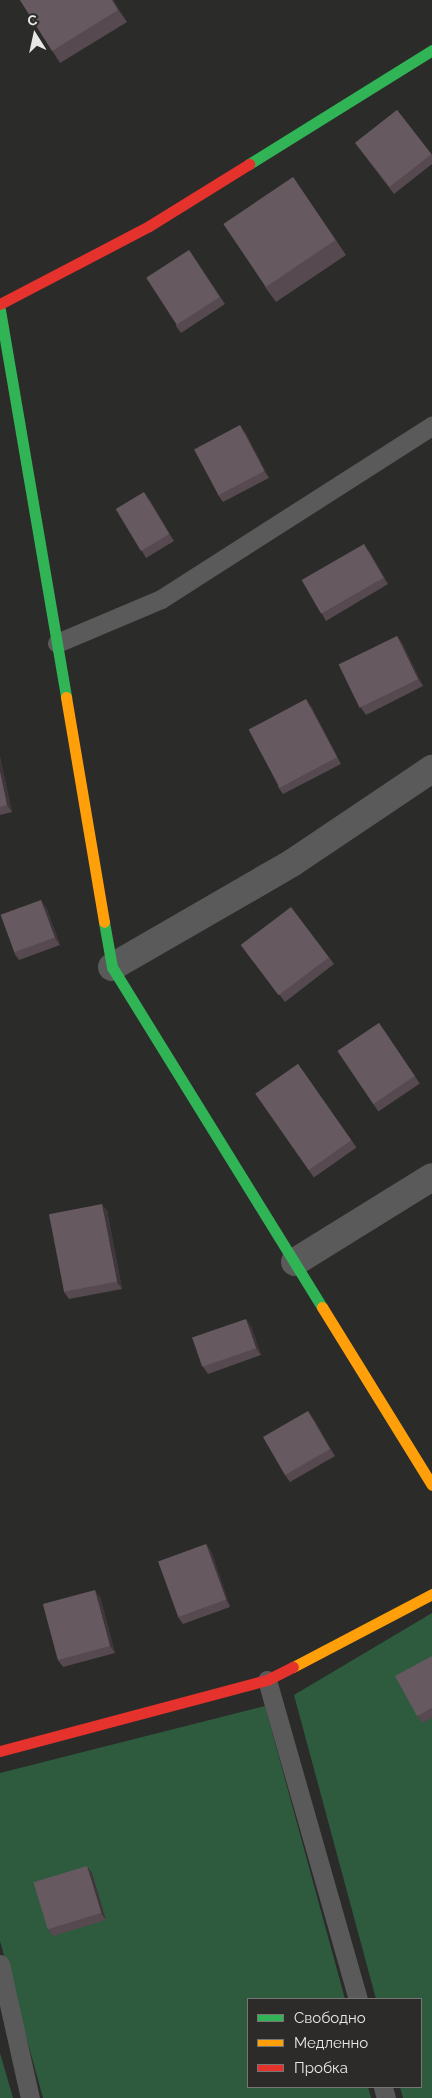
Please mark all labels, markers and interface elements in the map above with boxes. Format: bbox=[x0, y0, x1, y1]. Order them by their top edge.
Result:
north arrow bbox=[10, 10, 60, 60]
text: С bbox=[26, 12, 39, 29]
legend bbox=[247, 1998, 422, 2088]
text: Свободно bbox=[294, 2009, 366, 2027]
text: Медленно bbox=[294, 2034, 368, 2052]
text: Пробка bbox=[294, 2059, 348, 2077]

